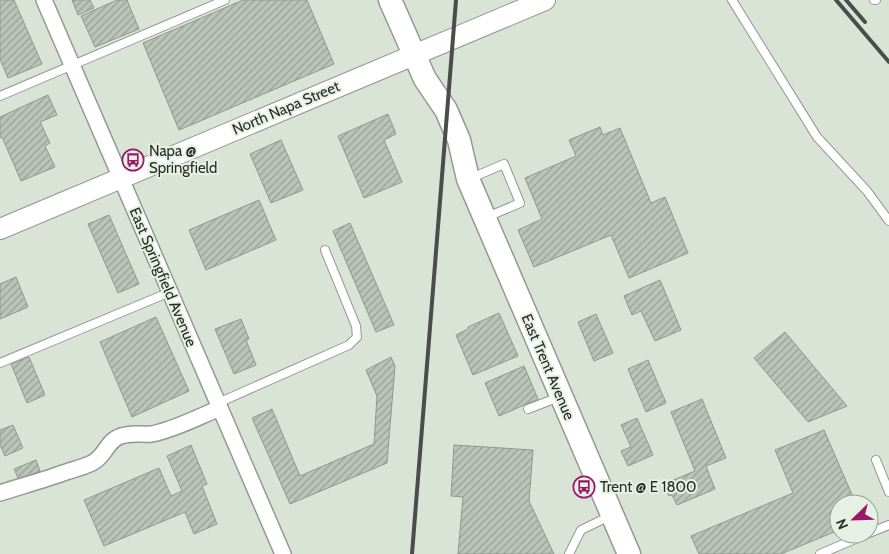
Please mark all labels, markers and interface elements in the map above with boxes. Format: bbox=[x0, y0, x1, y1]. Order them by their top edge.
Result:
street label: North Napa Street bbox=[230, 77, 342, 139]
place label: Napa @ Springfield bbox=[149, 142, 217, 177]
bus stop icon: Napa @ Springfield bbox=[121, 148, 145, 172]
street label: East Springfield Avenue bbox=[126, 205, 201, 350]
street label: East Trent Avenue bbox=[518, 311, 579, 423]
bus stop icon: Trent @ E 1800 bbox=[572, 475, 596, 499]
place label: Trent @ E 1800 bbox=[600, 478, 696, 496]
north arrow bbox=[829, 494, 879, 544]
text: N bbox=[832, 516, 852, 532]

